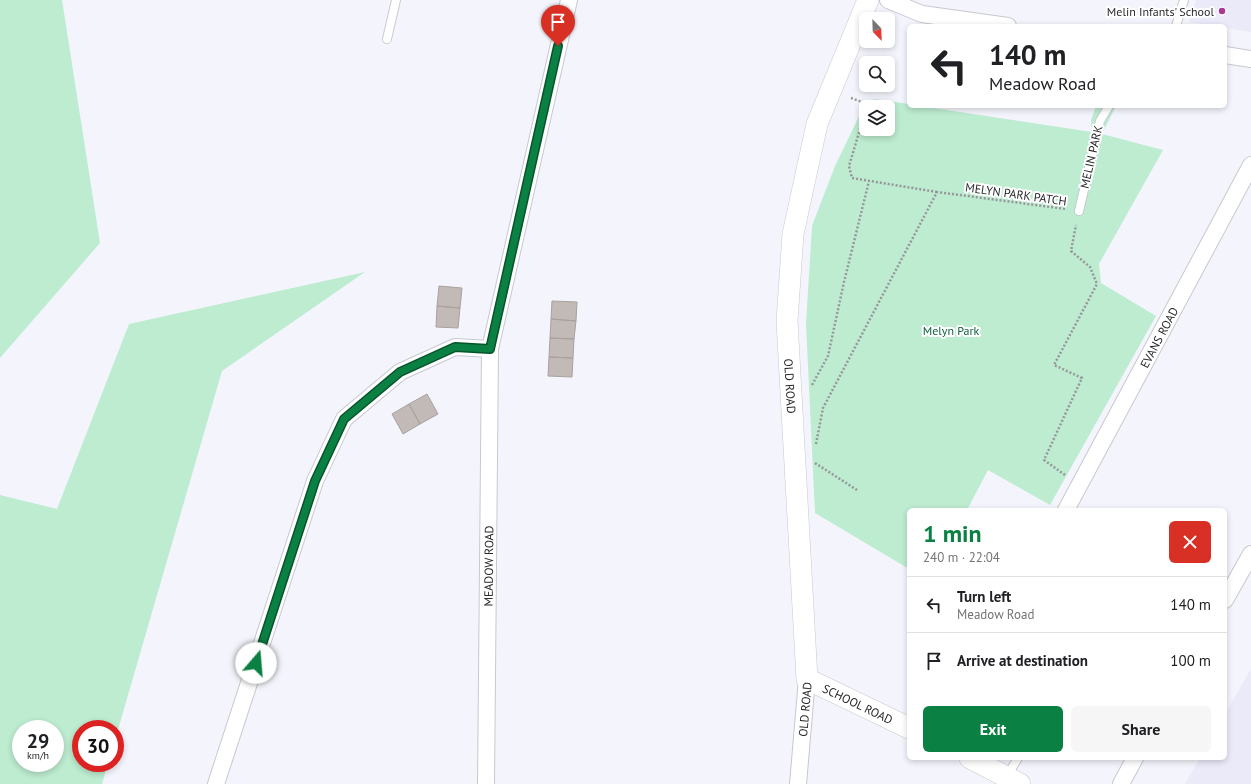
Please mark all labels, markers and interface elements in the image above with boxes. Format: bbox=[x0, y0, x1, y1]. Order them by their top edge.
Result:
place label: Melin Infants' School bbox=[1107, 4, 1214, 19]
pin bbox=[541, 5, 575, 46]
marker: Melin Infants' School bbox=[1217, 6, 1227, 16]
icon: arrive bbox=[547, 11, 569, 33]
north arrow bbox=[859, 12, 895, 48]
map controls bbox=[859, 12, 895, 136]
text: 140 m bbox=[989, 36, 1066, 73]
icon: left bbox=[923, 40, 975, 92]
button: search bbox=[859, 56, 895, 92]
text: Meadow Road bbox=[989, 72, 1096, 95]
button: layers bbox=[859, 100, 895, 136]
street label: MELIN PARK bbox=[1076, 124, 1106, 190]
street label: MELYN PARK PATCH bbox=[964, 179, 1068, 209]
street label: EVANS ROAD bbox=[1136, 304, 1181, 370]
park label: Melyn Park bbox=[923, 323, 980, 338]
street label: OLD ROAD bbox=[782, 358, 800, 414]
text: 1 min bbox=[923, 518, 982, 549]
button: close bbox=[1169, 521, 1211, 563]
street label: MEADOW ROAD bbox=[480, 525, 496, 607]
text: 240 m · 22:04 bbox=[923, 549, 1000, 566]
text: Turn left bbox=[957, 587, 1011, 606]
icon: left bbox=[923, 594, 945, 616]
text: 140 m bbox=[1170, 595, 1211, 614]
text: Meadow Road bbox=[957, 606, 1034, 623]
position arrow bbox=[235, 642, 277, 684]
icon: arrive bbox=[923, 650, 945, 672]
text: Arrive at destination bbox=[957, 651, 1088, 670]
text: 100 m bbox=[1170, 651, 1211, 670]
street label: SCHOOL ROAD bbox=[820, 680, 896, 727]
street label: OLD ROAD bbox=[795, 681, 814, 737]
button: Exit bbox=[923, 706, 1063, 752]
button: Share bbox=[1071, 706, 1211, 752]
speed limit sign: 30 bbox=[72, 720, 124, 772]
text: 29 bbox=[27, 728, 49, 754]
text: km/h bbox=[27, 749, 49, 762]

